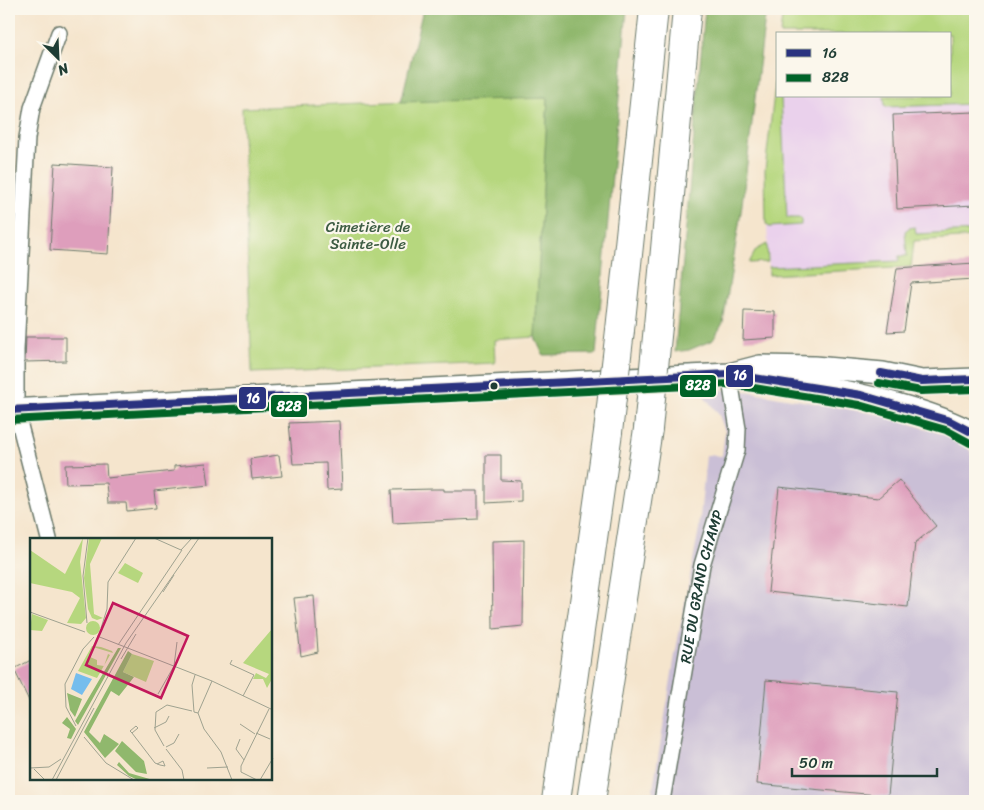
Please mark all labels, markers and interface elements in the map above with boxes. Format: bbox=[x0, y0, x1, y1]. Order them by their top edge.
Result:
north arrow bbox=[32, 32, 82, 82]
legend bbox=[776, 32, 952, 98]
text: 16 bbox=[822, 40, 837, 66]
text: N bbox=[53, 56, 74, 83]
text: 828 bbox=[822, 64, 849, 90]
park label: Cimetière de Sainte-Olle bbox=[326, 214, 411, 257]
text: 16 bbox=[733, 363, 747, 388]
line badge: 16 bbox=[725, 364, 754, 388]
text: 828 bbox=[685, 373, 711, 398]
line badge: 828 bbox=[679, 374, 717, 398]
unlabelled marker bbox=[489, 381, 499, 391]
line badge: 16 bbox=[238, 386, 267, 410]
text: 16 bbox=[246, 386, 260, 411]
line badge: 828 bbox=[270, 394, 308, 418]
text: 828 bbox=[276, 394, 302, 419]
street label: RUE DU GRAND CHAMP bbox=[673, 507, 731, 665]
inset map bbox=[30, 538, 272, 780]
scale bar bbox=[792, 745, 936, 777]
text: 50 m bbox=[799, 750, 834, 776]

